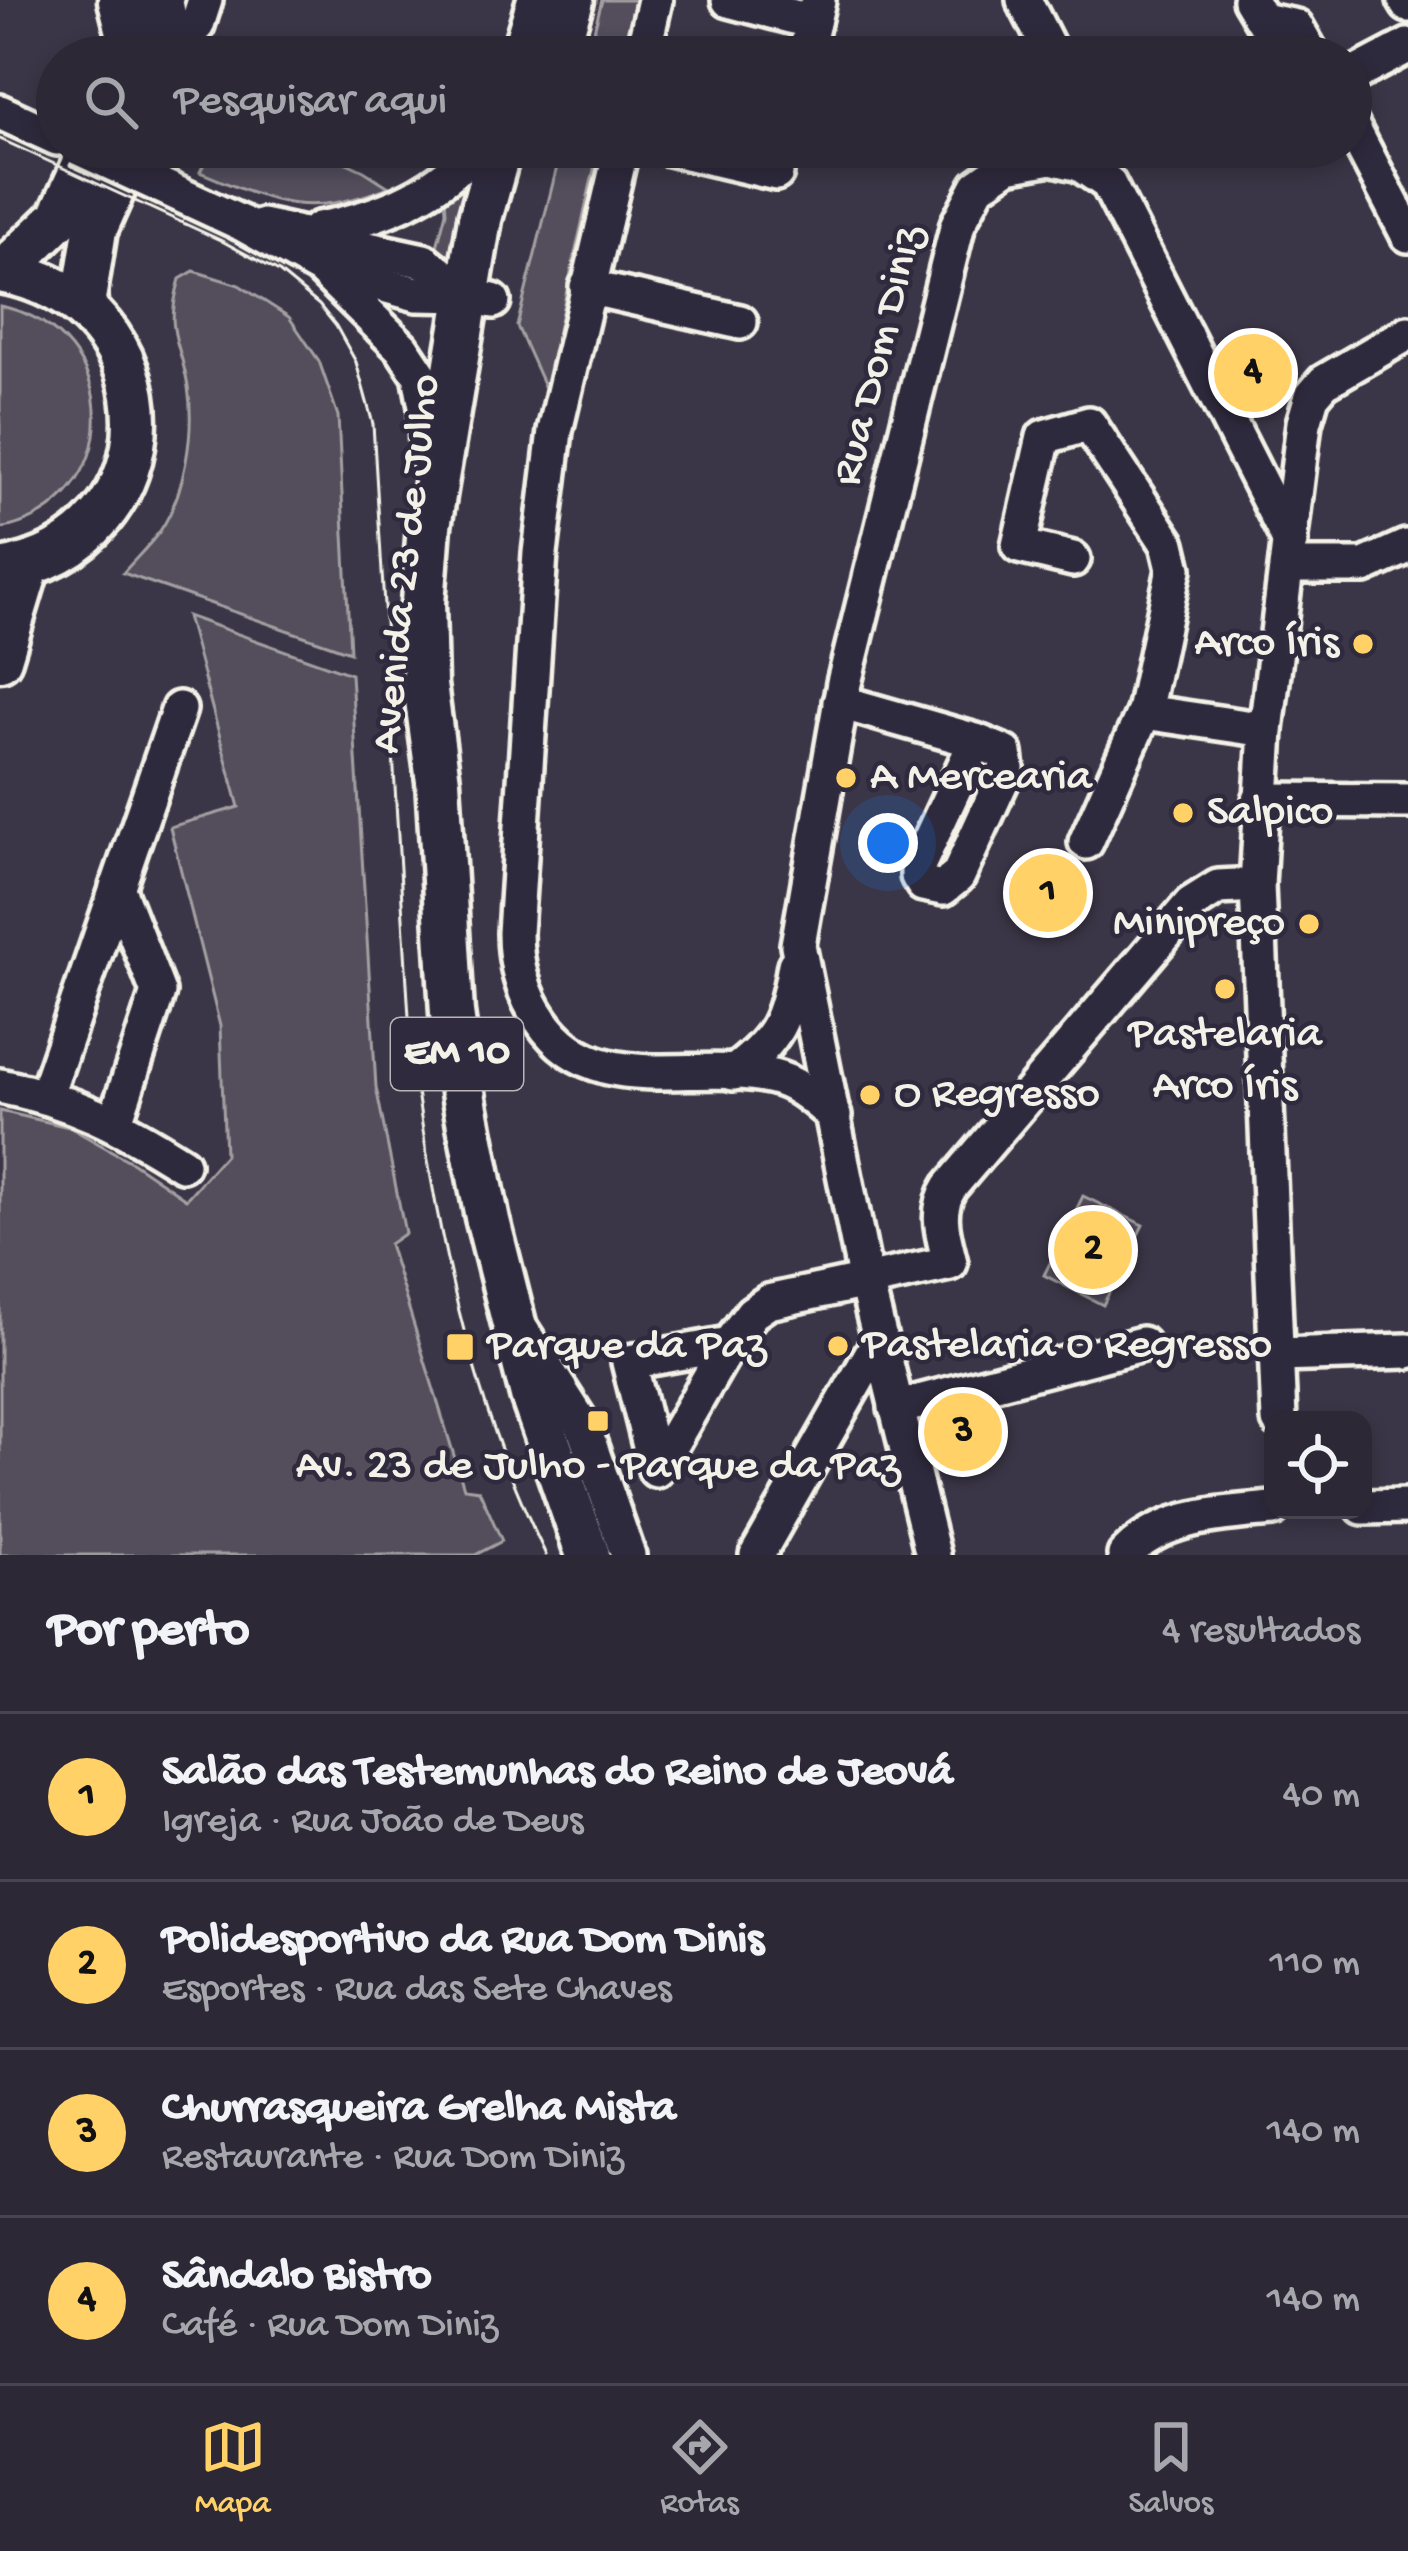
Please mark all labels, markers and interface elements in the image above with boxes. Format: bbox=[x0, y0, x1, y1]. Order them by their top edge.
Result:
search box bbox=[36, 36, 1372, 168]
icon: search bbox=[78, 69, 144, 135]
text: Pesquisar aqui bbox=[174, 76, 447, 129]
street label: Rua Dom Diniz bbox=[822, 220, 938, 491]
pin: 4 bbox=[1214, 328, 1292, 418]
street label: Avenida 23 de Julho bbox=[362, 372, 454, 756]
place label: Arco Íris bbox=[1194, 618, 1340, 671]
marker: Arco Íris bbox=[1350, 631, 1376, 657]
place label: A Mercearia bbox=[870, 752, 1094, 805]
marker: A Mercearia bbox=[833, 765, 859, 791]
place label: Salpico bbox=[1207, 787, 1333, 840]
marker: Salpico bbox=[1170, 800, 1196, 826]
your location bbox=[858, 813, 918, 873]
pin: 1 bbox=[1009, 848, 1087, 938]
place label: Minipreço bbox=[1113, 898, 1285, 951]
marker: Minipreço bbox=[1296, 911, 1322, 937]
marker: Pastelaria Arco Íris bbox=[1212, 976, 1238, 1002]
place label: Pastelaria Arco Íris bbox=[1126, 1009, 1324, 1114]
road number: EM 10 bbox=[391, 1018, 523, 1090]
place label: O Regresso bbox=[894, 1069, 1100, 1122]
marker: O Regresso bbox=[857, 1082, 883, 1108]
pin: 2 bbox=[1054, 1205, 1132, 1295]
place label: Pastelaria O Regresso bbox=[860, 1320, 1272, 1373]
place label: Parque da Paz bbox=[485, 1321, 767, 1374]
marker: Parque da Paz bbox=[444, 1331, 476, 1363]
marker: Pastelaria O Regresso bbox=[825, 1333, 851, 1359]
pin: 3 bbox=[924, 1387, 1002, 1477]
marker: Av. 23 de Julho - Parque da Paz bbox=[585, 1408, 611, 1434]
map controls bbox=[1264, 1411, 1372, 1519]
button: locate bbox=[1264, 1411, 1372, 1519]
place label: Av. 23 de Julho - Parque da Paz bbox=[296, 1441, 901, 1494]
text: Por perto bbox=[48, 1603, 250, 1663]
text: 4 resultados bbox=[1162, 1610, 1360, 1656]
text: Salão das Testemunhas do Reino de Jeová bbox=[162, 1747, 953, 1800]
text: 1 bbox=[79, 1774, 95, 1820]
text: 40 m bbox=[1282, 1774, 1360, 1820]
text: Igreja · Rua João de Deus bbox=[162, 1800, 583, 1846]
text: Polidesportivo da Rua Dom Dinis bbox=[162, 1915, 764, 1968]
text: 2 bbox=[77, 1942, 97, 1988]
text: 110 m bbox=[1269, 1942, 1360, 1988]
text: Esportes · Rua das Sete Chaves bbox=[162, 1968, 672, 2014]
text: Churrasqueira Grelha Mista bbox=[162, 2083, 676, 2136]
text: 3 bbox=[77, 2110, 97, 2156]
text: 140 m bbox=[1267, 2110, 1360, 2156]
text: Restaurante · Rua Dom Diniz bbox=[162, 2136, 624, 2182]
text: Sândalo Bistro bbox=[162, 2251, 432, 2304]
text: 4 bbox=[78, 2278, 96, 2324]
text: 140 m bbox=[1267, 2278, 1360, 2324]
text: Café · Rua Dom Diniz bbox=[162, 2304, 498, 2350]
tab: Mapa bbox=[195, 2414, 271, 2524]
tab: Rotas bbox=[660, 2414, 739, 2524]
tab: Salvos bbox=[1128, 2414, 1213, 2524]

